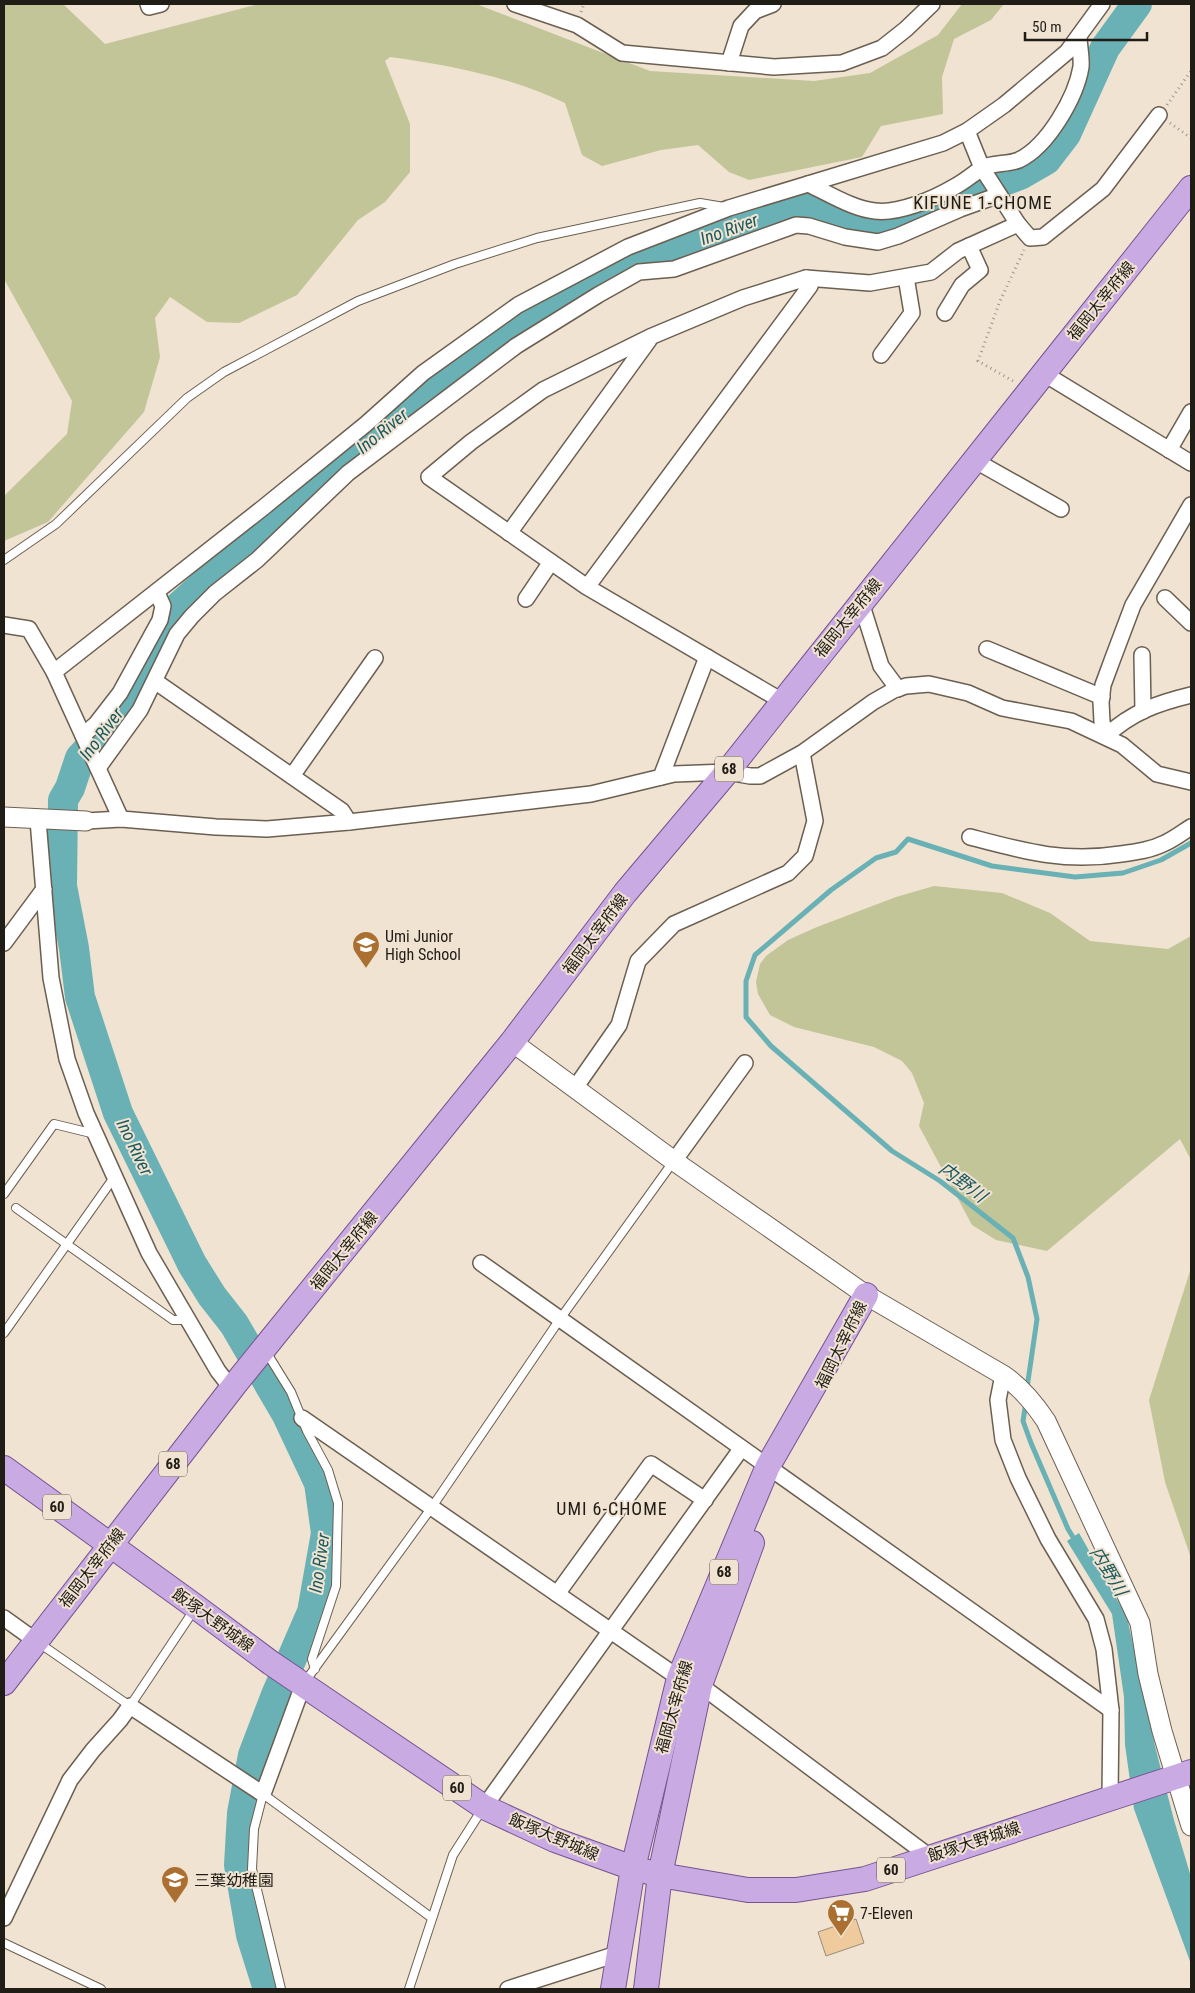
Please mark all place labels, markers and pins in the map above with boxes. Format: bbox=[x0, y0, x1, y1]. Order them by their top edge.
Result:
place label: Umi Junior High School bbox=[385, 927, 461, 964]
school or university icon: Umi Junior High School bbox=[351, 930, 381, 969]
school or university icon: 三葉幼稚園 bbox=[160, 1865, 190, 1904]
place label: 三葉幼稚園 bbox=[194, 1871, 274, 1890]
supermarket icon: 7-Eleven bbox=[826, 1898, 856, 1937]
place label: 7-Eleven bbox=[860, 1904, 913, 1923]

